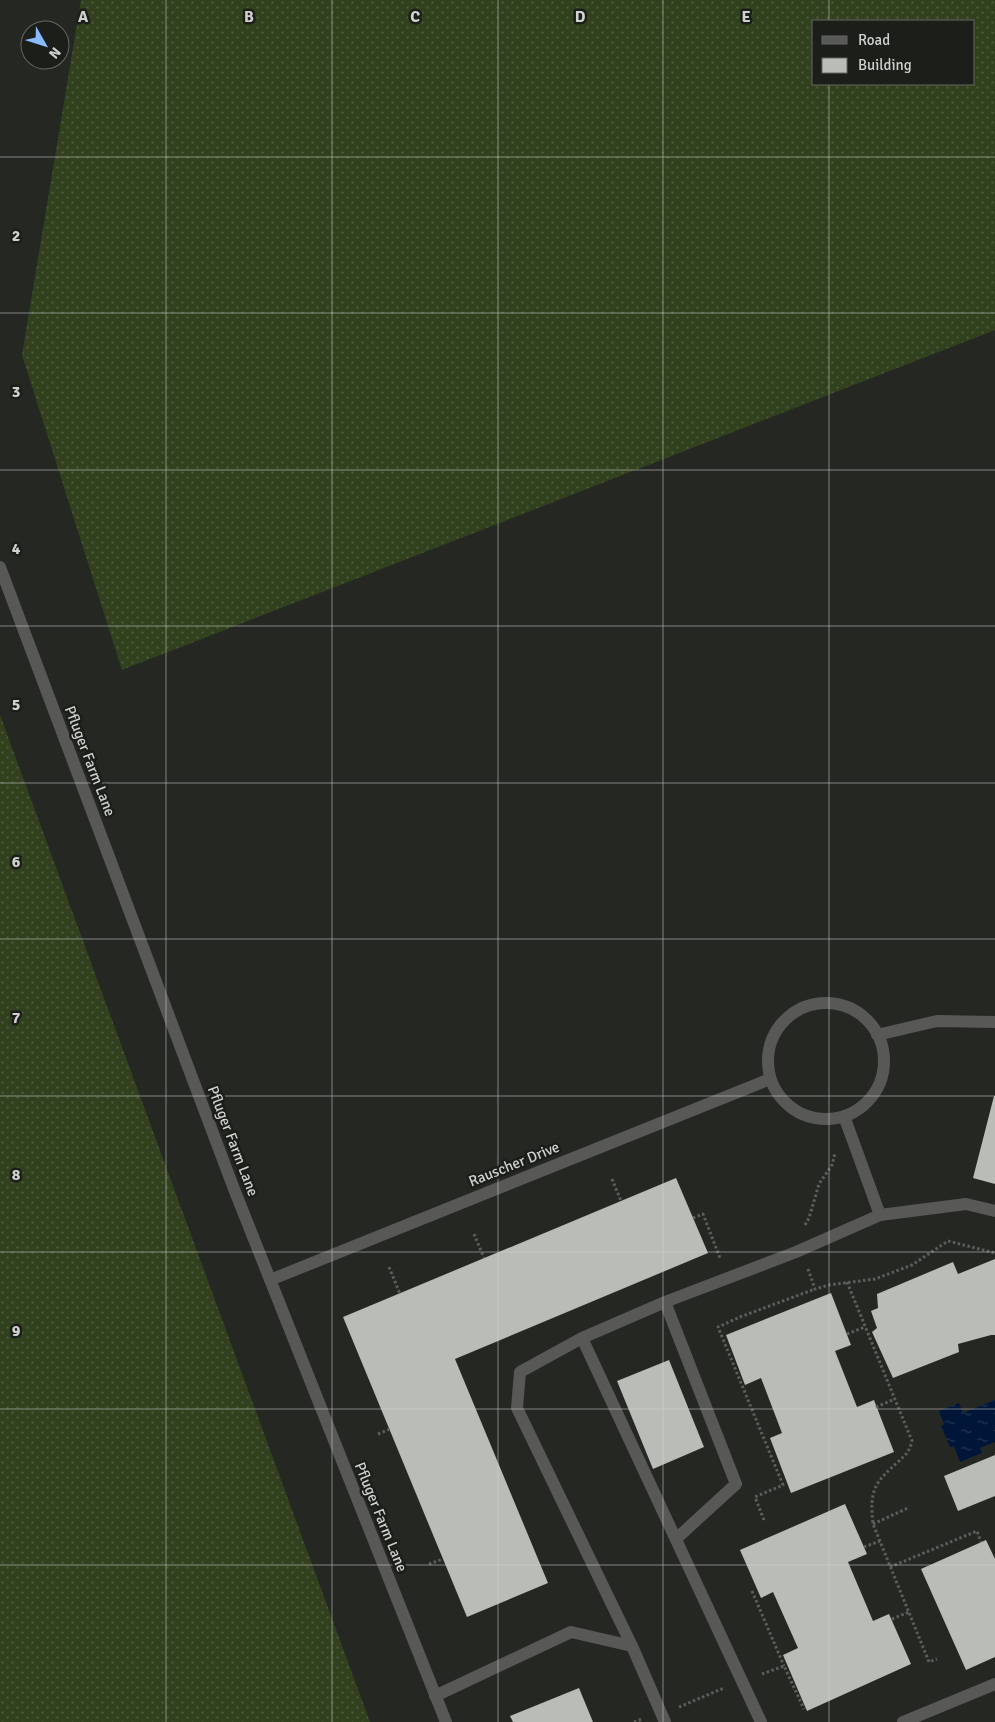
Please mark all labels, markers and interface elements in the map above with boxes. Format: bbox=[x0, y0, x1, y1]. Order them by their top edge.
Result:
text: A bbox=[78, 7, 89, 27]
text: B bbox=[244, 7, 254, 27]
text: C bbox=[410, 7, 420, 27]
text: D bbox=[575, 7, 586, 27]
text: E bbox=[741, 7, 751, 27]
north arrow bbox=[20, 20, 70, 70]
legend bbox=[812, 20, 975, 85]
text: Road bbox=[858, 31, 890, 49]
text: N bbox=[45, 44, 64, 62]
text: Building bbox=[858, 56, 912, 74]
text: 2 bbox=[12, 226, 20, 246]
text: 3 bbox=[12, 382, 20, 402]
text: 4 bbox=[12, 539, 21, 559]
text: 5 bbox=[12, 695, 20, 715]
street label: Pfluger Farm Lane bbox=[61, 703, 119, 819]
text: 6 bbox=[12, 852, 21, 872]
text: 7 bbox=[12, 1008, 21, 1028]
street label: Pfluger Farm Lane bbox=[204, 1083, 262, 1199]
street label: Rauscher Drive bbox=[466, 1138, 562, 1190]
text: 8 bbox=[12, 1165, 21, 1185]
text: 9 bbox=[12, 1321, 21, 1341]
street label: Pfluger Farm Lane bbox=[351, 1459, 411, 1575]

